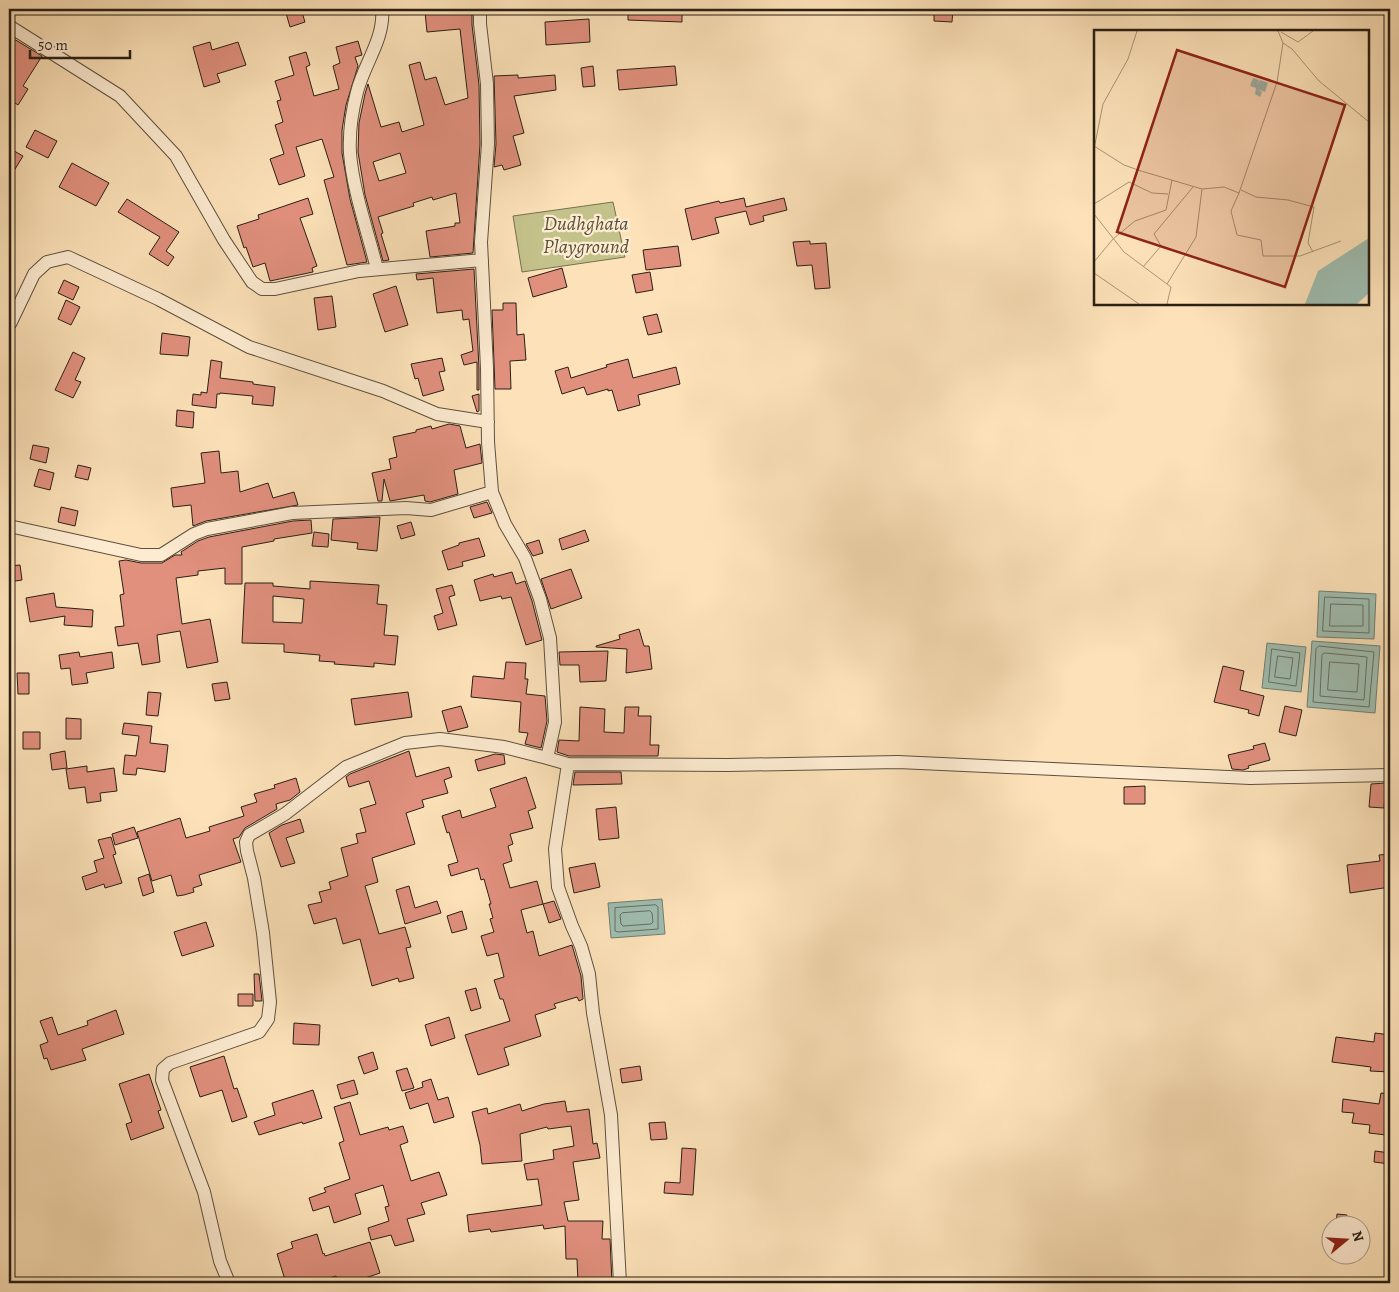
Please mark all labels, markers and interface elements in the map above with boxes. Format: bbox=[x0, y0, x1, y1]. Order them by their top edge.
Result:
scale bar bbox=[30, 28, 130, 60]
inset map bbox=[1094, 30, 1369, 305]
text: 50 m bbox=[38, 35, 68, 55]
park label: Dudhghata Playground bbox=[543, 210, 630, 260]
north arrow bbox=[1322, 1214, 1372, 1264]
text: N bbox=[1347, 1228, 1368, 1244]

